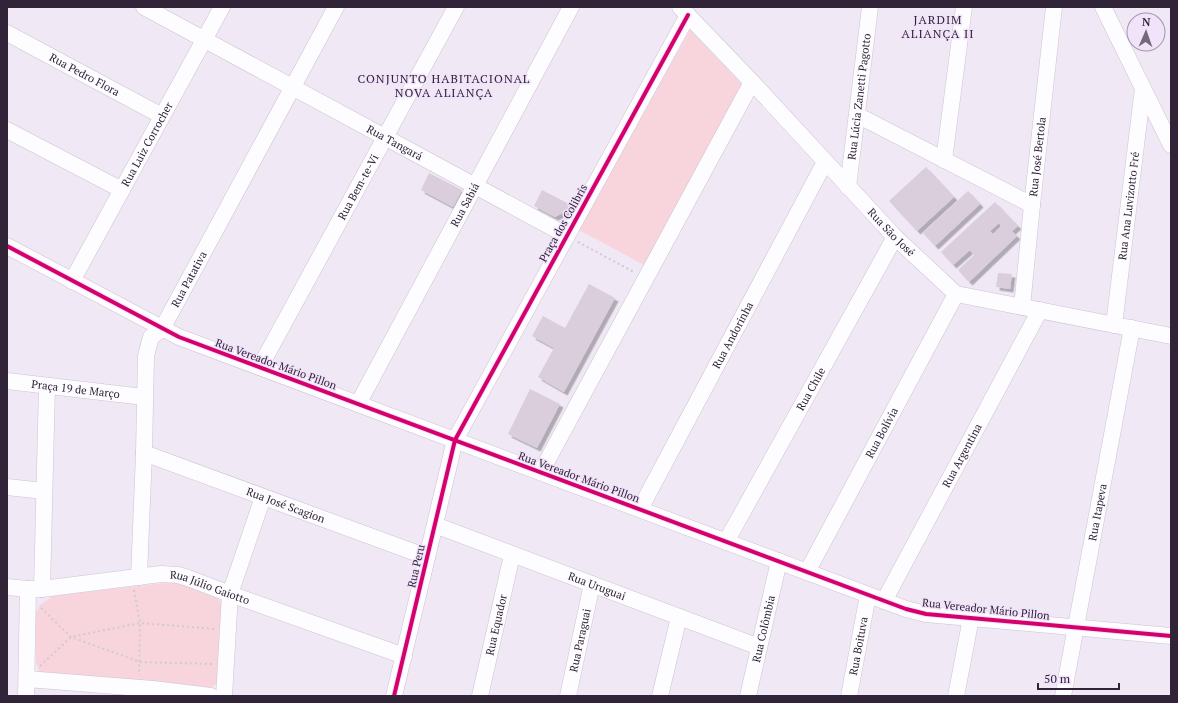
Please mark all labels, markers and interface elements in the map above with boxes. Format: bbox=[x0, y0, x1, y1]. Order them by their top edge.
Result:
district label: JARDIM ALIANÇA II bbox=[902, 12, 974, 41]
north arrow bbox=[1126, 12, 1166, 52]
text: N bbox=[1142, 15, 1151, 29]
street label: Rua Lúcia Zanetti Pagotto bbox=[844, 33, 874, 161]
street label: Rua Pedro Flora bbox=[47, 50, 123, 99]
district label: CONJUNTO HABITACIONAL NOVA ALIANÇA bbox=[358, 71, 530, 100]
street label: Rua Luiz Corrocher bbox=[118, 99, 176, 189]
street label: Rua José Bertola bbox=[1026, 116, 1049, 197]
street label: Rua Tangará bbox=[364, 122, 425, 163]
street label: Rua Ana Luvizotto Fré bbox=[1115, 151, 1142, 261]
street label: Rua Bem-te-Vi bbox=[335, 152, 382, 222]
street label: Rua Sabiá bbox=[447, 180, 483, 229]
street label: Praça dos Colibris bbox=[536, 181, 590, 264]
street label: Rua São José bbox=[865, 205, 918, 260]
street label: Rua Patativa bbox=[168, 248, 210, 310]
street label: Rua Andorinha bbox=[709, 299, 756, 371]
street label: Rua Vereador Mário Pillon bbox=[213, 336, 339, 393]
street label: Rua Chile bbox=[793, 364, 829, 413]
street label: Praça 19 de Março bbox=[31, 377, 120, 401]
street label: Rua Bolívia bbox=[862, 405, 901, 461]
street label: Rua Argentina bbox=[939, 421, 985, 490]
street label: Rua Vereador Mário Pillon bbox=[516, 449, 642, 506]
street label: Rua Itapeva bbox=[1085, 482, 1110, 542]
street label: Rua José Scagion bbox=[244, 484, 327, 526]
street label: Rua Peru bbox=[404, 542, 428, 589]
street label: Rua Júlio Gaiotto bbox=[170, 568, 252, 607]
street label: Rua Uruguai bbox=[566, 569, 628, 603]
street label: Rua Equador bbox=[482, 592, 510, 657]
street label: Rua Colômbia bbox=[749, 593, 778, 664]
street label: Rua Vereador Mário Pillon bbox=[922, 595, 1051, 623]
street label: Rua Paraguai bbox=[566, 607, 594, 673]
street label: Rua Boituva bbox=[846, 615, 871, 676]
scale bar bbox=[1038, 665, 1119, 691]
text: 50 m bbox=[1044, 671, 1071, 686]

